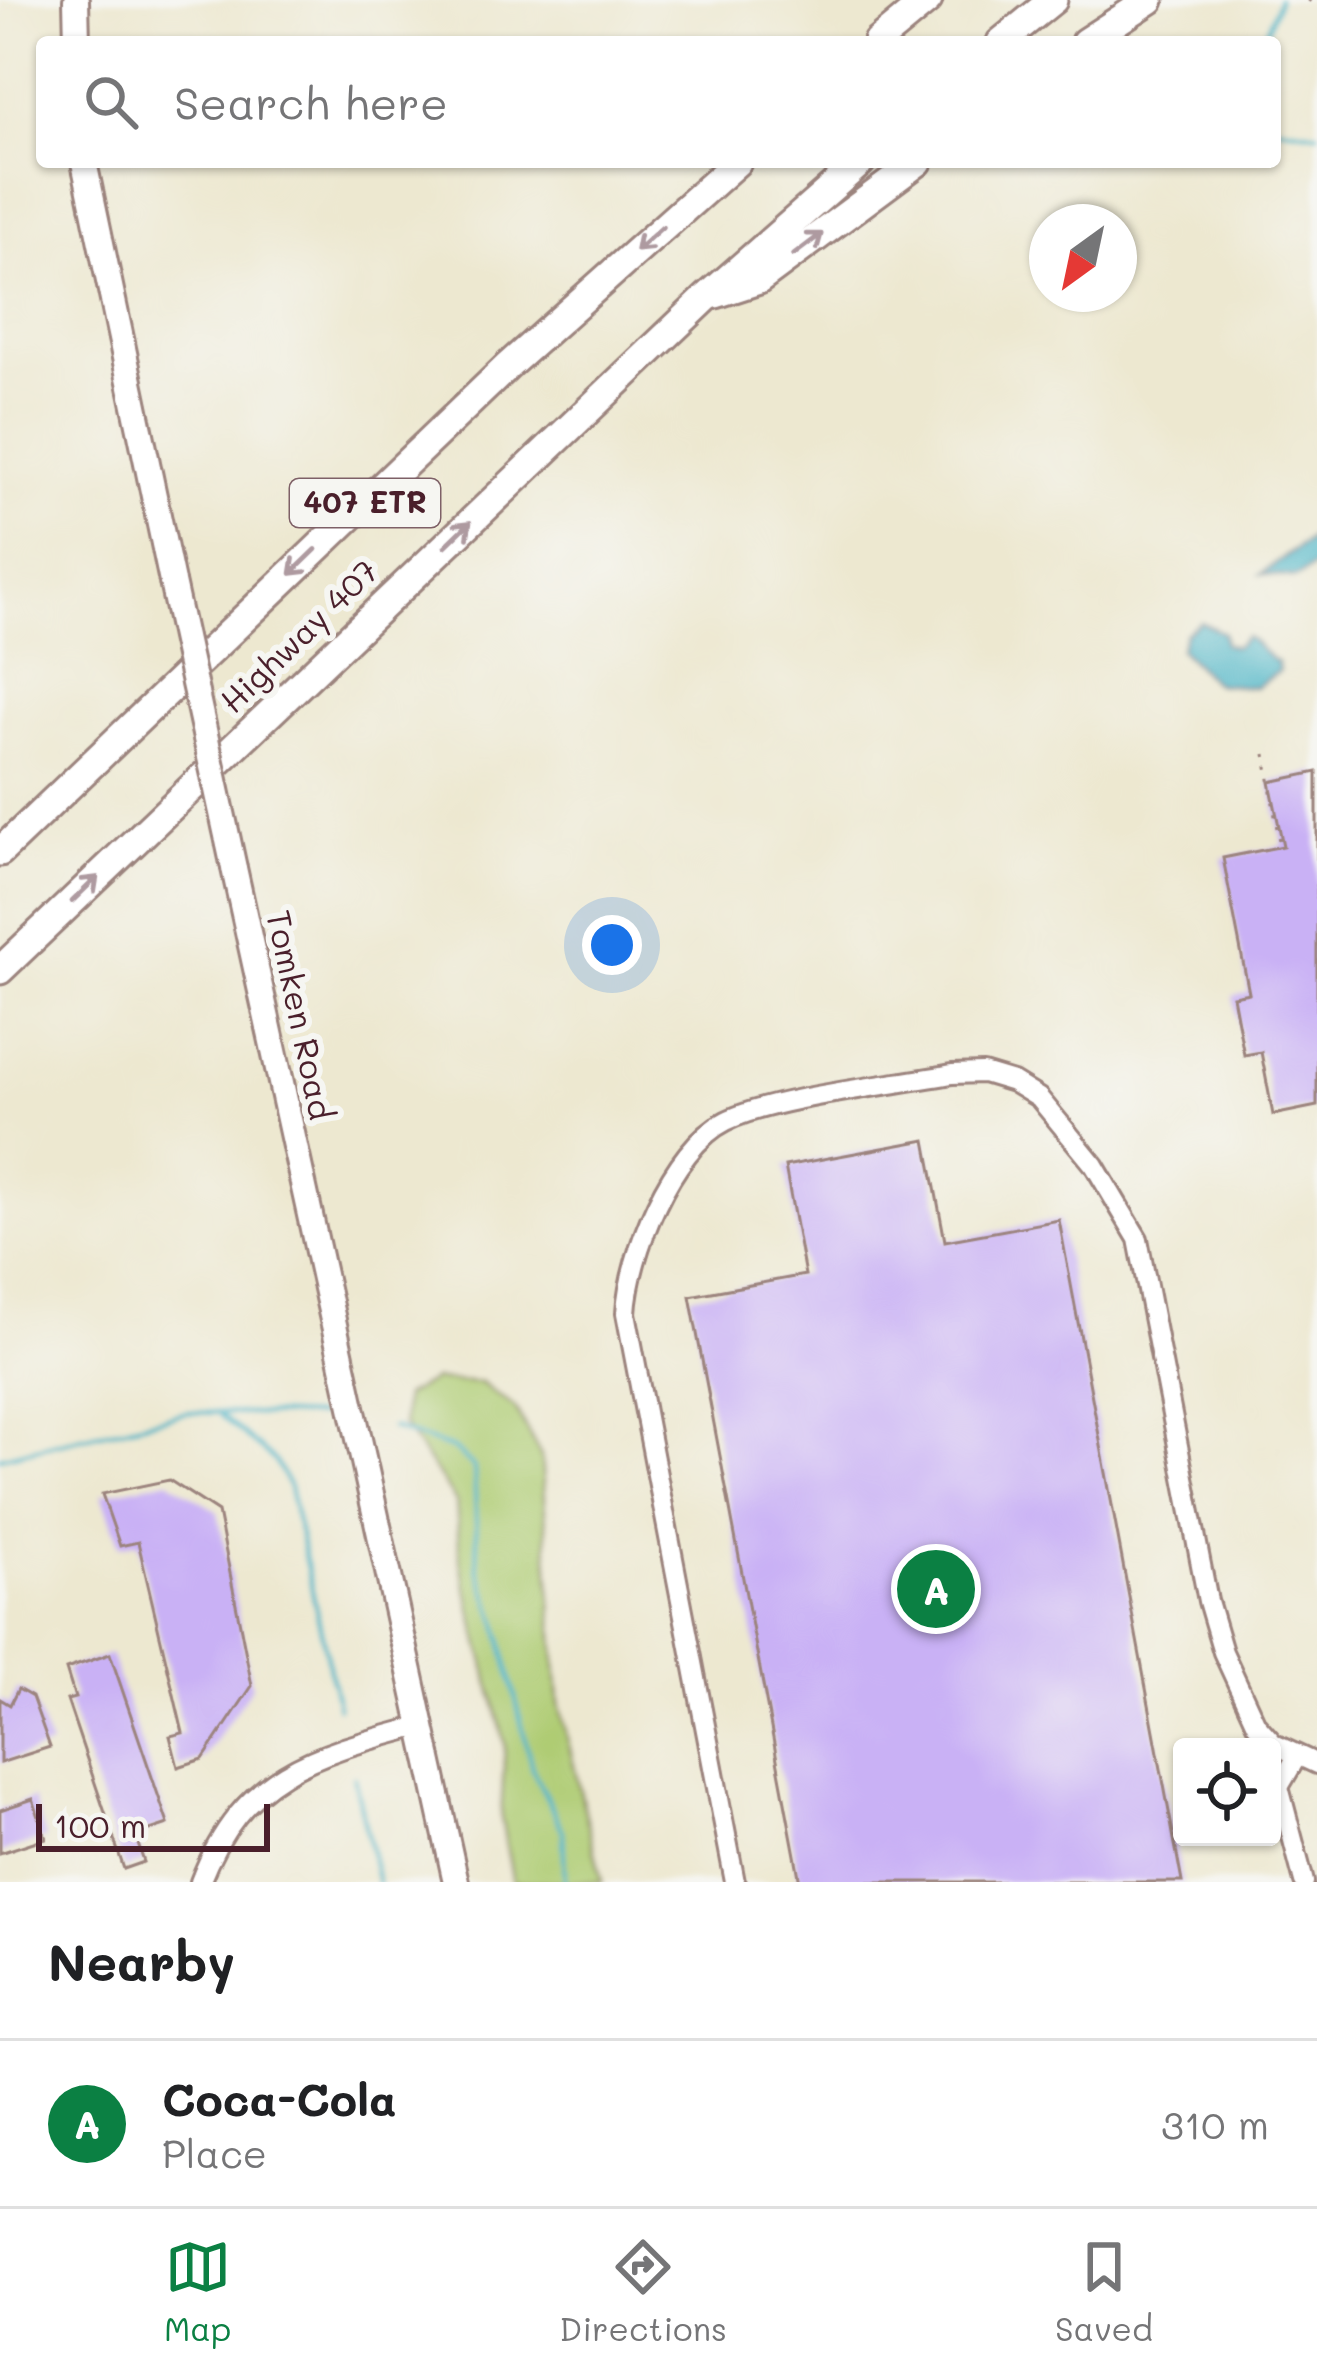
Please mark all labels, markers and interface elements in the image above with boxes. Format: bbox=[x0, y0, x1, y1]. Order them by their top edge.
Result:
search box bbox=[36, 36, 1281, 168]
icon: search bbox=[78, 69, 144, 135]
text: Search here bbox=[174, 73, 448, 131]
north arrow bbox=[1029, 204, 1137, 312]
one-way arrow bbox=[635, 225, 665, 252]
one-way arrow bbox=[791, 231, 824, 257]
road number: 407 ETR bbox=[290, 479, 440, 527]
one-way arrow bbox=[443, 520, 473, 548]
one-way arrow bbox=[288, 548, 318, 576]
street label: Highway 407 bbox=[210, 549, 387, 722]
one-way arrow bbox=[70, 876, 99, 904]
street label: Tomken Road bbox=[258, 906, 345, 1123]
your location bbox=[582, 915, 642, 975]
pin: A bbox=[897, 1544, 975, 1634]
map controls bbox=[1173, 1738, 1281, 1846]
button: locate bbox=[1173, 1738, 1281, 1846]
scale bar bbox=[36, 1798, 270, 1851]
text: 100 m bbox=[54, 1803, 146, 1846]
text: Nearby bbox=[48, 1927, 235, 1994]
text: Coca-Cola bbox=[162, 2069, 397, 2127]
text: A bbox=[73, 2098, 101, 2149]
text: 310 m bbox=[1161, 2098, 1269, 2149]
text: Place bbox=[162, 2127, 267, 2178]
tab: Map bbox=[164, 2234, 231, 2349]
tab: Directions bbox=[559, 2234, 727, 2349]
tab: Saved bbox=[1055, 2234, 1153, 2349]

